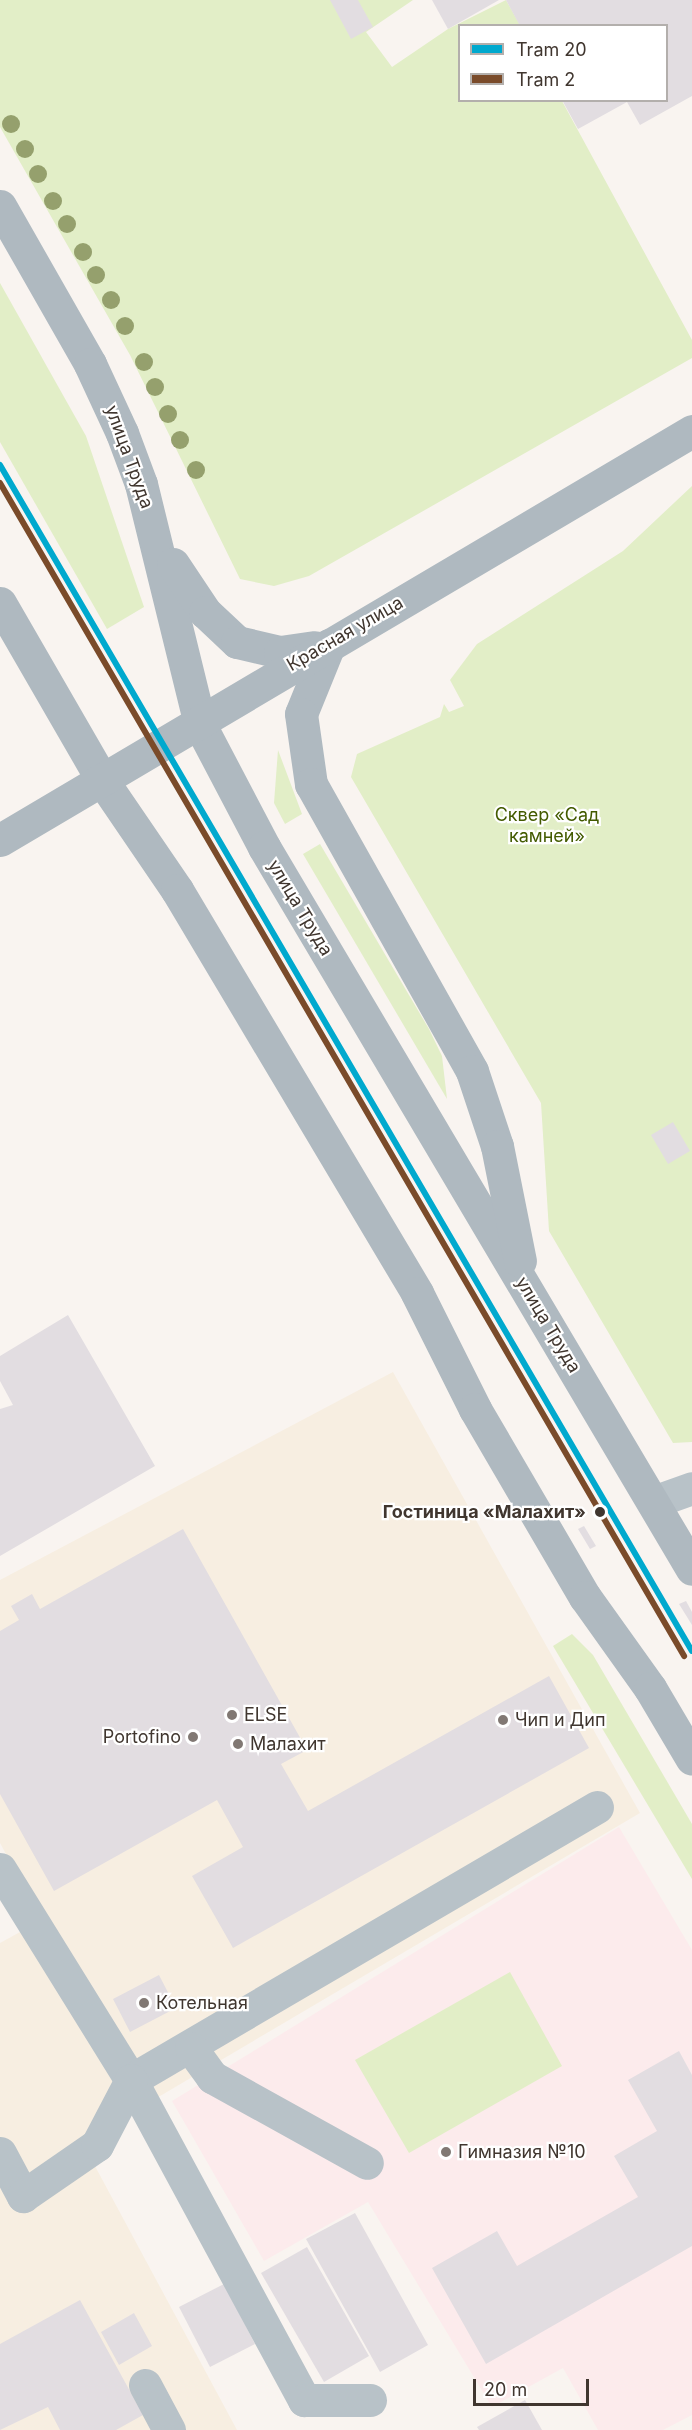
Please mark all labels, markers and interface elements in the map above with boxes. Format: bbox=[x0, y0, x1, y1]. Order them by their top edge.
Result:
legend bbox=[458, 24, 668, 102]
text: Tram 20 bbox=[516, 39, 587, 60]
text: Tram 2 bbox=[516, 69, 575, 90]
street label: улица Труда bbox=[100, 402, 158, 512]
street label: Красная улица bbox=[283, 592, 407, 676]
park label: Сквер «Сад камней» bbox=[495, 805, 599, 848]
street label: улица Труда bbox=[263, 856, 337, 960]
street label: улица Труда bbox=[511, 1273, 585, 1377]
place label: Гостиница «Малахит» bbox=[383, 1501, 586, 1523]
marker: Гостиница «Малахит» bbox=[591, 1503, 609, 1521]
place label: ELSE bbox=[244, 1704, 287, 1726]
marker: ELSE bbox=[225, 1708, 239, 1722]
place label: Чип и Дип bbox=[515, 1709, 606, 1731]
marker: Чип и Дип bbox=[496, 1713, 510, 1727]
place label: Portofino bbox=[103, 1726, 181, 1748]
marker: Portofino bbox=[186, 1730, 200, 1744]
place label: Малахит bbox=[250, 1733, 326, 1755]
marker: Малахит bbox=[231, 1737, 245, 1751]
place label: Котельная bbox=[156, 1992, 248, 2014]
marker: Котельная bbox=[137, 1996, 151, 2010]
place label: Гимназия №10 bbox=[458, 2141, 586, 2163]
marker: Гимназия №10 bbox=[439, 2145, 453, 2159]
scale bar bbox=[476, 2367, 592, 2405]
text: 20 m bbox=[484, 2379, 527, 2400]

